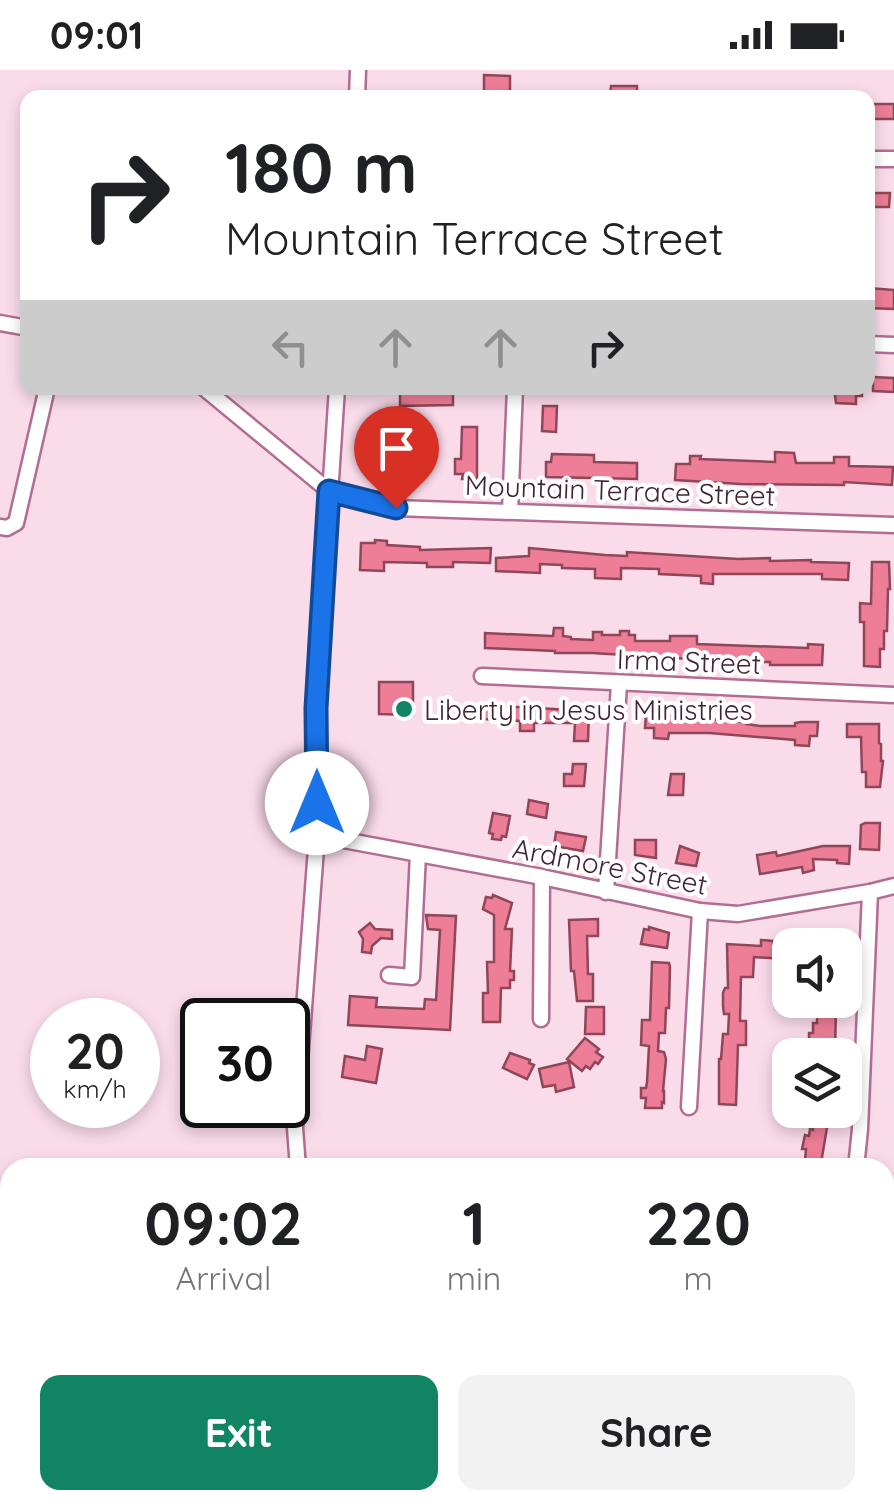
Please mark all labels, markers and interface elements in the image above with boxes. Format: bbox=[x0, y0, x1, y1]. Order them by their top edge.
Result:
text: 09:01 bbox=[50, 11, 143, 59]
text: 180 m bbox=[225, 123, 418, 211]
icon: right bbox=[60, 130, 190, 260]
text: Mountain Terrace Street bbox=[225, 210, 724, 266]
icon: left bbox=[263, 320, 318, 375]
icon: ahead bbox=[368, 320, 423, 375]
icon: ahead bbox=[473, 320, 528, 375]
icon: right bbox=[578, 320, 633, 375]
pin bbox=[354, 406, 439, 509]
icon: arrive bbox=[369, 421, 424, 476]
street label: Mountain Terrace Street bbox=[464, 467, 776, 513]
street label: Irma Street bbox=[616, 641, 762, 681]
place label: Liberty in Jesus Ministries bbox=[424, 692, 753, 727]
marker: Liberty in Jesus Ministries bbox=[393, 698, 415, 720]
position arrow bbox=[265, 751, 369, 855]
street label: Ardmore Street bbox=[510, 830, 710, 902]
map controls bbox=[772, 928, 862, 1128]
button: sound bbox=[772, 928, 862, 1018]
speed limit sign: 30 bbox=[180, 998, 310, 1128]
text: 20 bbox=[65, 1019, 125, 1082]
button: layers bbox=[772, 1038, 862, 1128]
text: km/h bbox=[63, 1073, 127, 1104]
text: 09:02 bbox=[144, 1185, 303, 1260]
text: 1 bbox=[462, 1185, 486, 1260]
text: 220 bbox=[646, 1185, 751, 1260]
text: Arrival bbox=[176, 1258, 271, 1298]
text: min bbox=[447, 1258, 501, 1298]
text: m bbox=[684, 1258, 713, 1298]
button: Exit bbox=[40, 1375, 438, 1490]
button: Share bbox=[458, 1375, 855, 1490]

